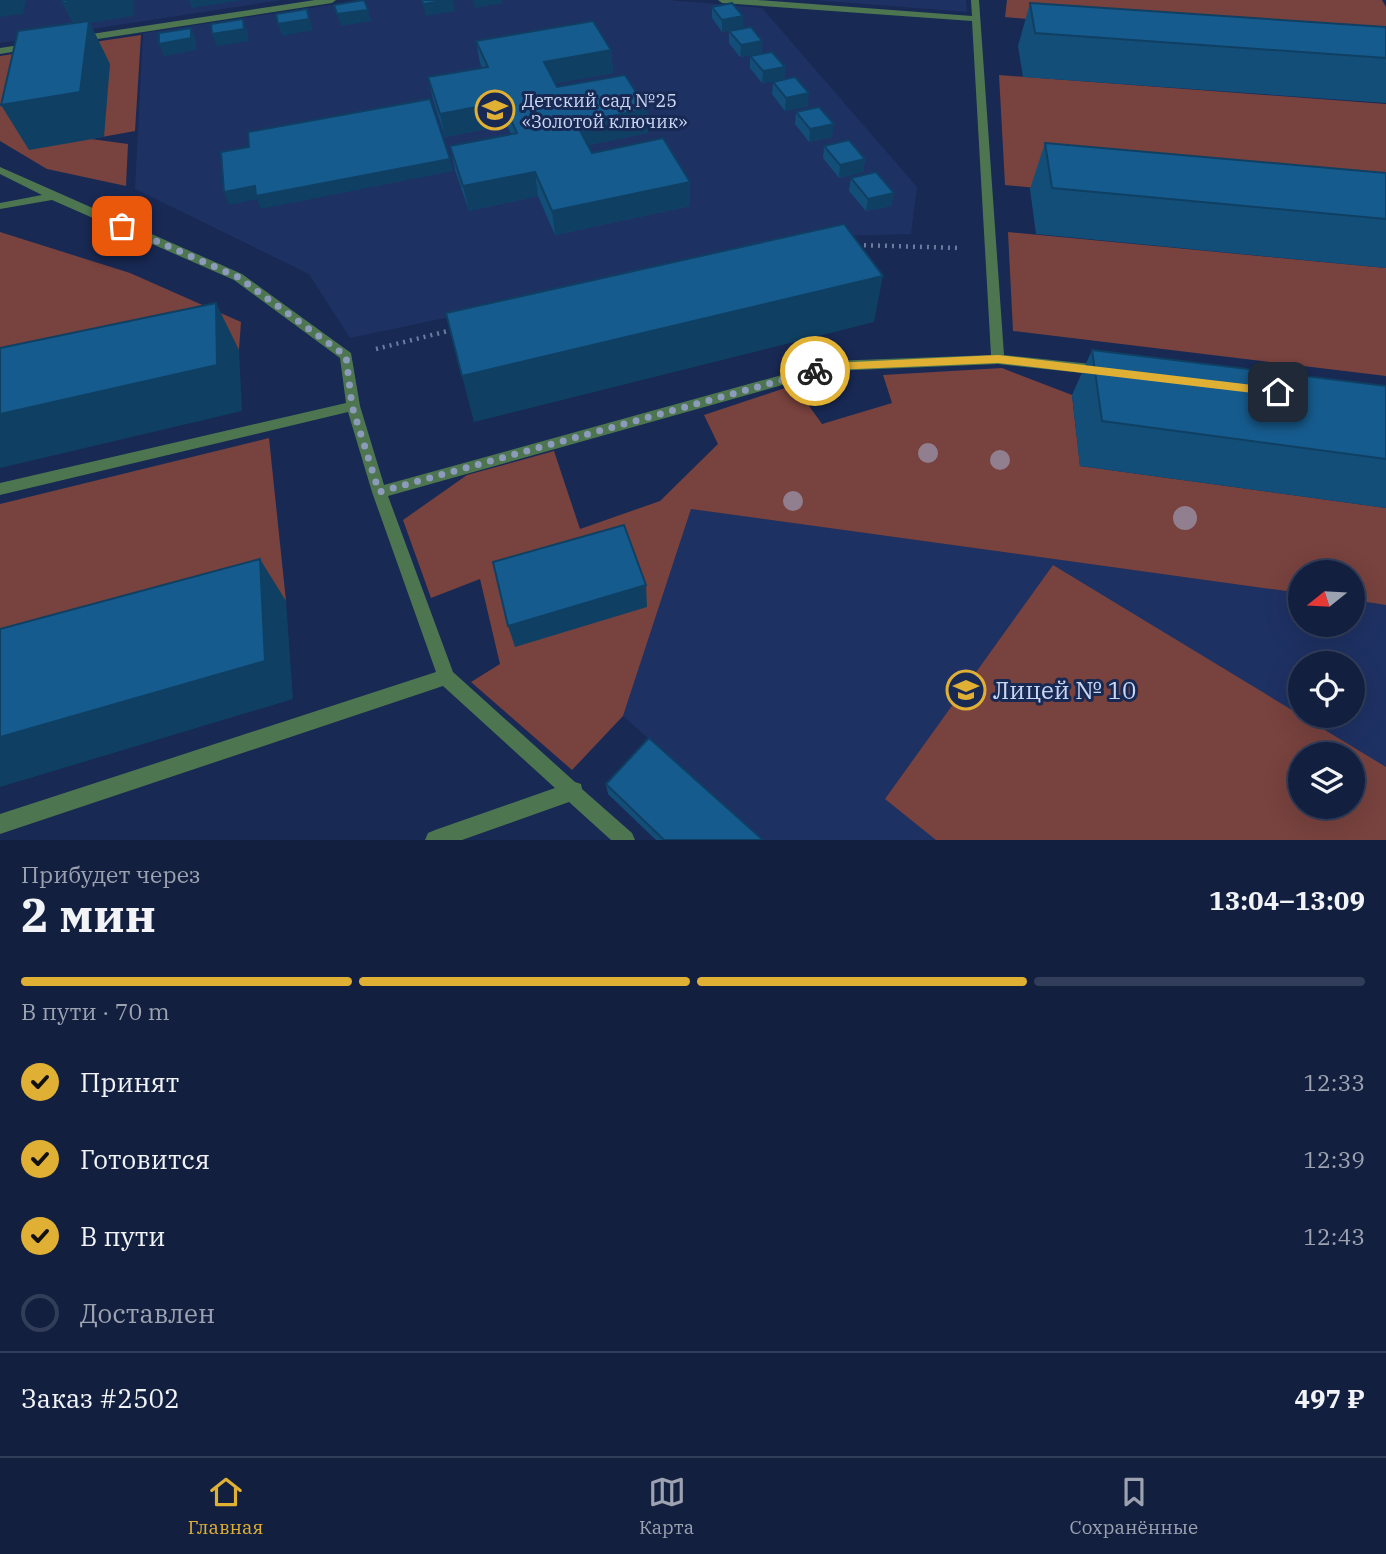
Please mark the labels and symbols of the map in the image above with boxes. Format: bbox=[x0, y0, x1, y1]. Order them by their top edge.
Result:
school or university icon: Детский сад №25 «Золотой ключик» bbox=[474, 89, 516, 131]
place label: Детский сад №25 «Золотой ключик» bbox=[522, 89, 687, 133]
pin bbox=[92, 196, 152, 256]
courier bbox=[780, 336, 850, 406]
pin bbox=[1248, 362, 1308, 422]
north arrow bbox=[1288, 560, 1365, 637]
school or university icon: Лицей № 10 bbox=[945, 669, 987, 711]
place label: Лицей № 10 bbox=[993, 674, 1136, 706]

